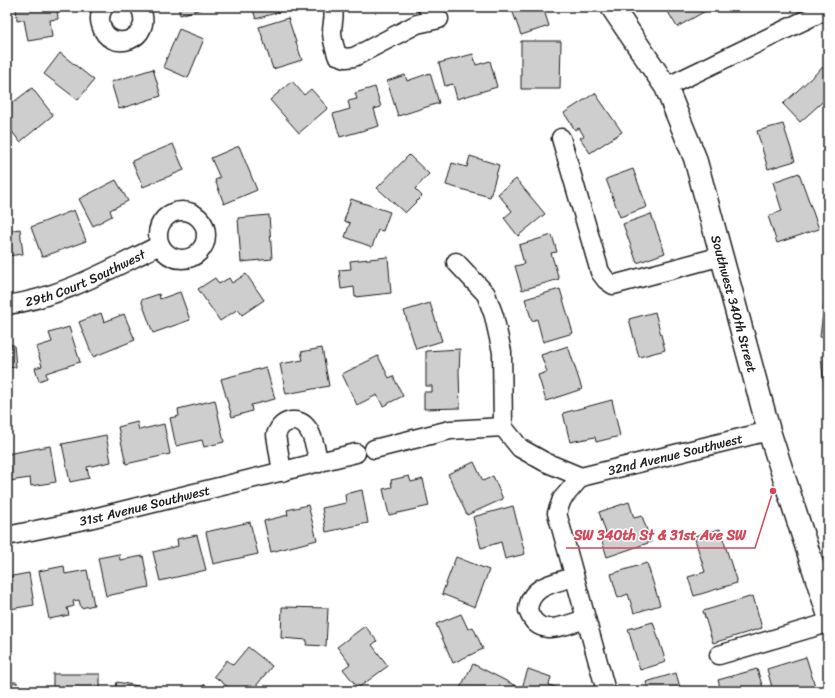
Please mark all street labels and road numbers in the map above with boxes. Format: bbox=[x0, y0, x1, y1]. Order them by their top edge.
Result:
street label: Southwest 340th Street bbox=[705, 232, 764, 375]
street label: 29th Court Southwest bbox=[23, 242, 150, 313]
street label: 32nd Avenue Southwest bbox=[605, 426, 745, 482]
street label: 31st Avenue Southwest bbox=[77, 478, 213, 532]

